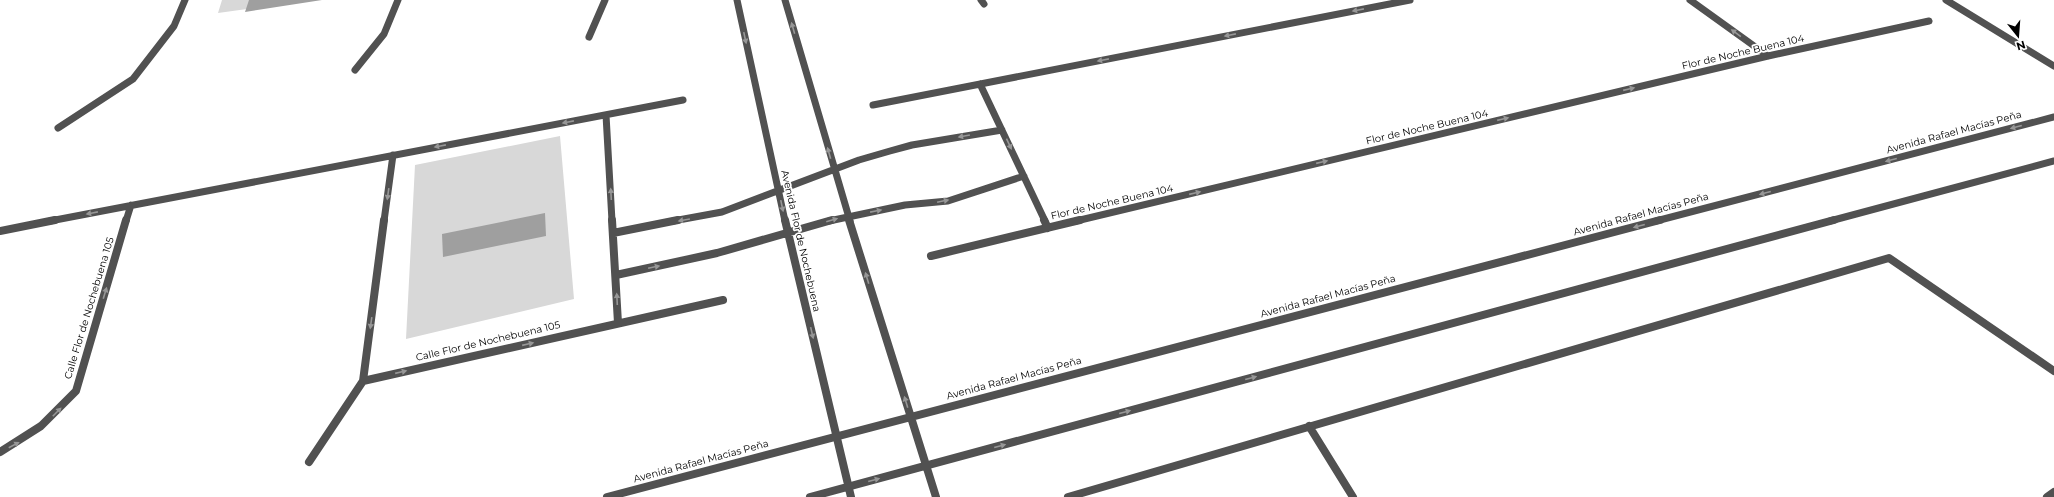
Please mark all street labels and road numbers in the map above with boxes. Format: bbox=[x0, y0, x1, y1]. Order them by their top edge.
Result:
street label: Flor de Noche Buena 104 bbox=[1681, 32, 1806, 72]
street label: Flor de Noche Buena 104 bbox=[1365, 107, 1490, 147]
street label: Avenida Rafael Macías Peña bbox=[1885, 108, 2023, 156]
street label: Avenida Flor de Nochebuena bbox=[778, 169, 824, 313]
street label: Flor de Noche Buena 104 bbox=[1050, 182, 1175, 222]
street label: Avenida Rafael Macías Peña bbox=[1572, 190, 1710, 238]
street label: Calle Flor de Nochebuena 105 bbox=[61, 235, 117, 381]
street label: Avenida Rafael Macías Peña bbox=[1259, 272, 1397, 320]
street label: Calle Flor de Nochebuena 105 bbox=[415, 318, 562, 364]
street label: Avenida Rafael Macías Peña bbox=[945, 354, 1083, 402]
street label: Avenida Rafael Macías Peña bbox=[632, 437, 770, 485]

